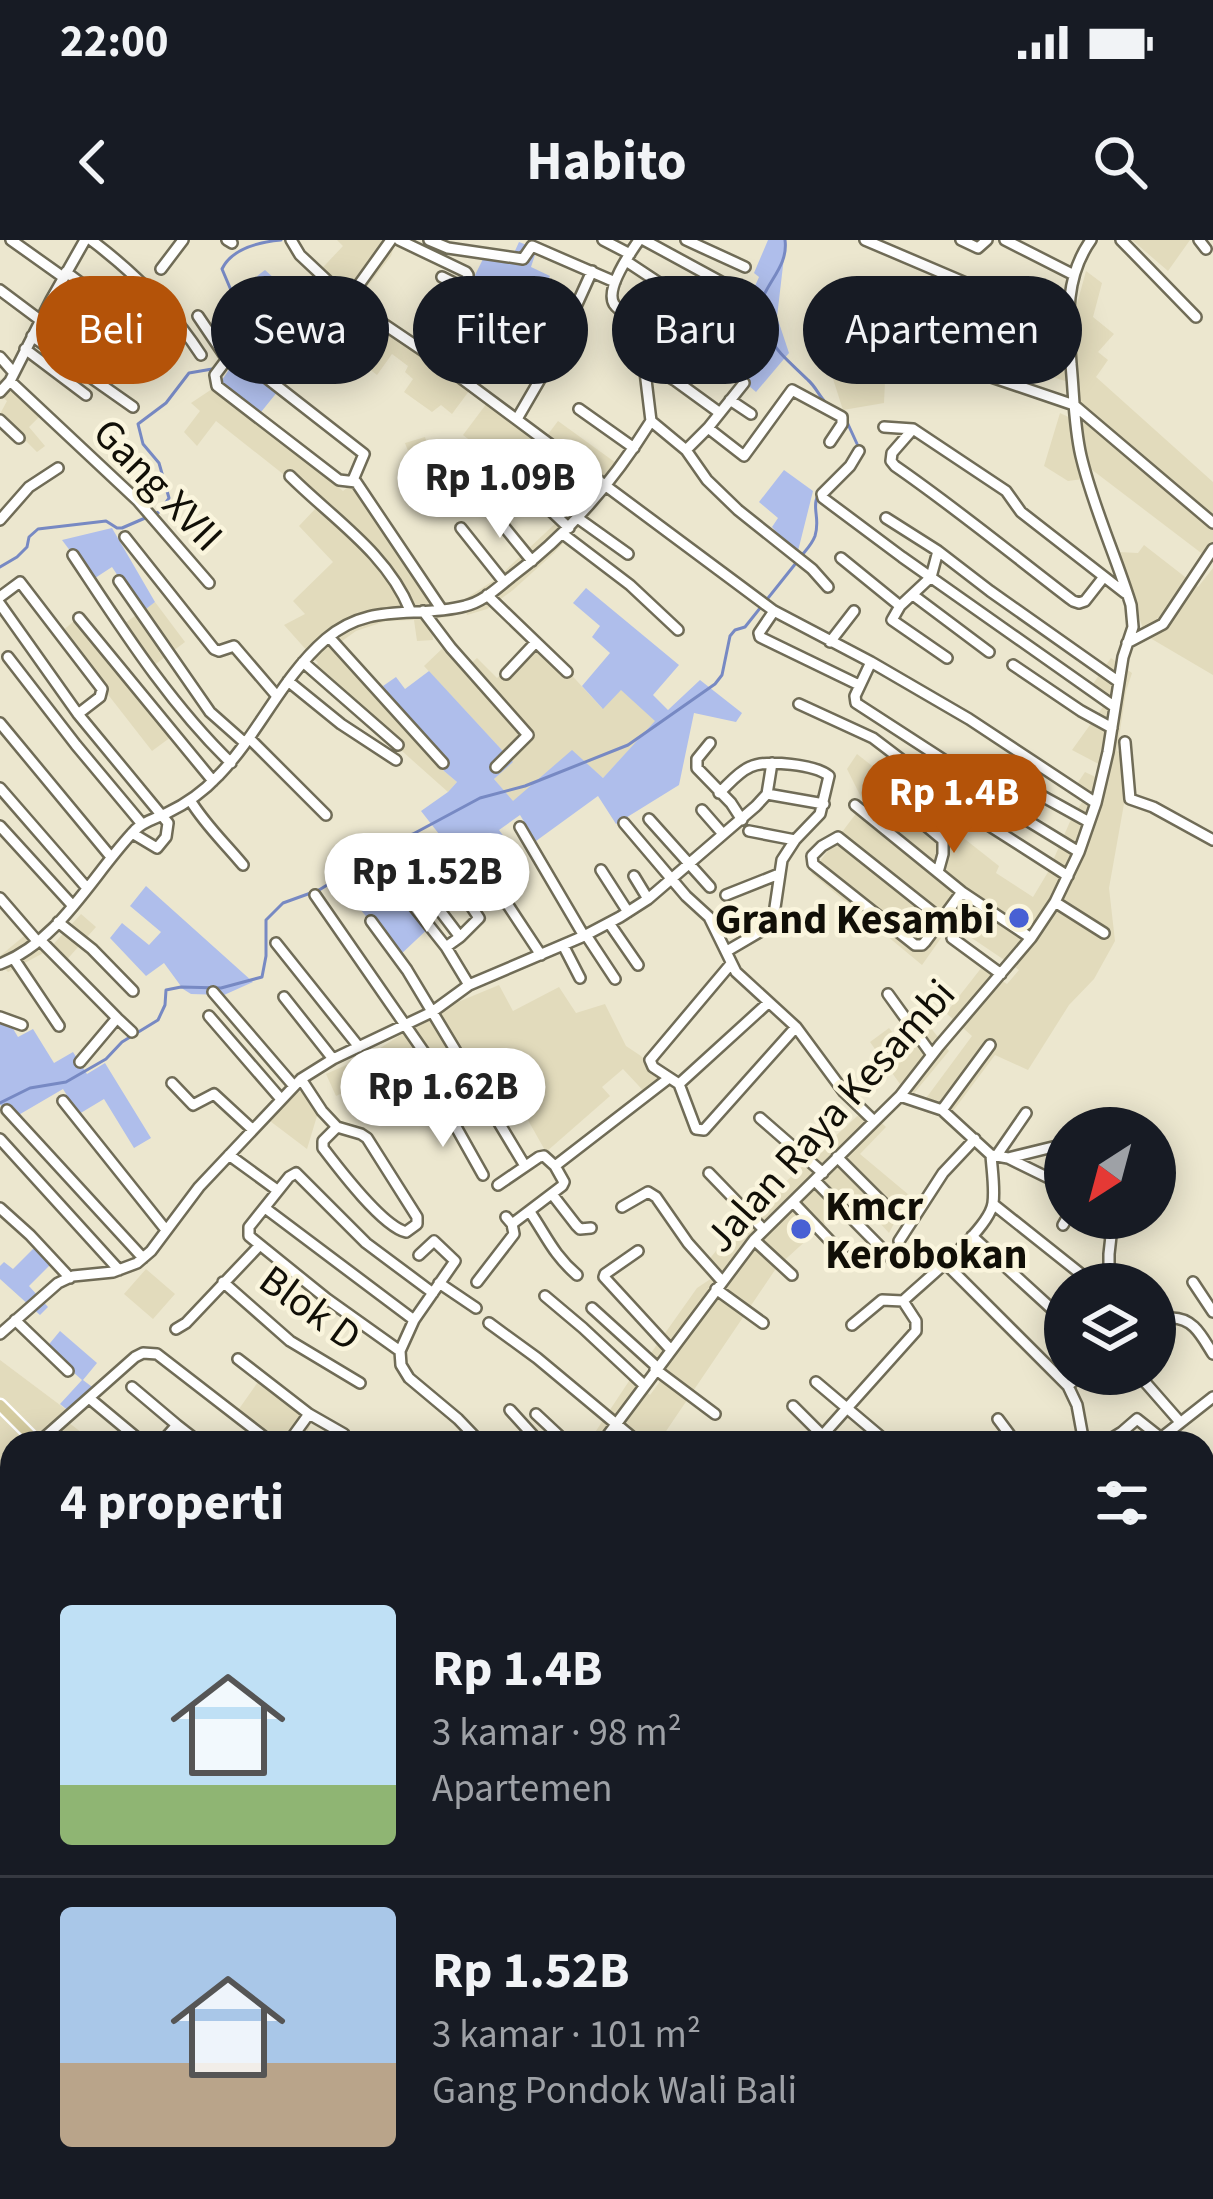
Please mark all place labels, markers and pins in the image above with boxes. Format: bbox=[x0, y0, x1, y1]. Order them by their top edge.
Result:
pin: Rp 1.09B bbox=[376, 439, 624, 541]
pin: Rp 1.4B bbox=[843, 754, 1065, 856]
pin: Rp 1.52B bbox=[303, 833, 551, 935]
place label: Grand Kesambi bbox=[715, 890, 995, 950]
marker: Grand Kesambi bbox=[1006, 905, 1032, 931]
pin: Rp 1.62B bbox=[319, 1048, 567, 1150]
place label: Kmcr Kerobokan bbox=[825, 1177, 1028, 1285]
marker: Kmcr Kerobokan bbox=[788, 1216, 814, 1242]

